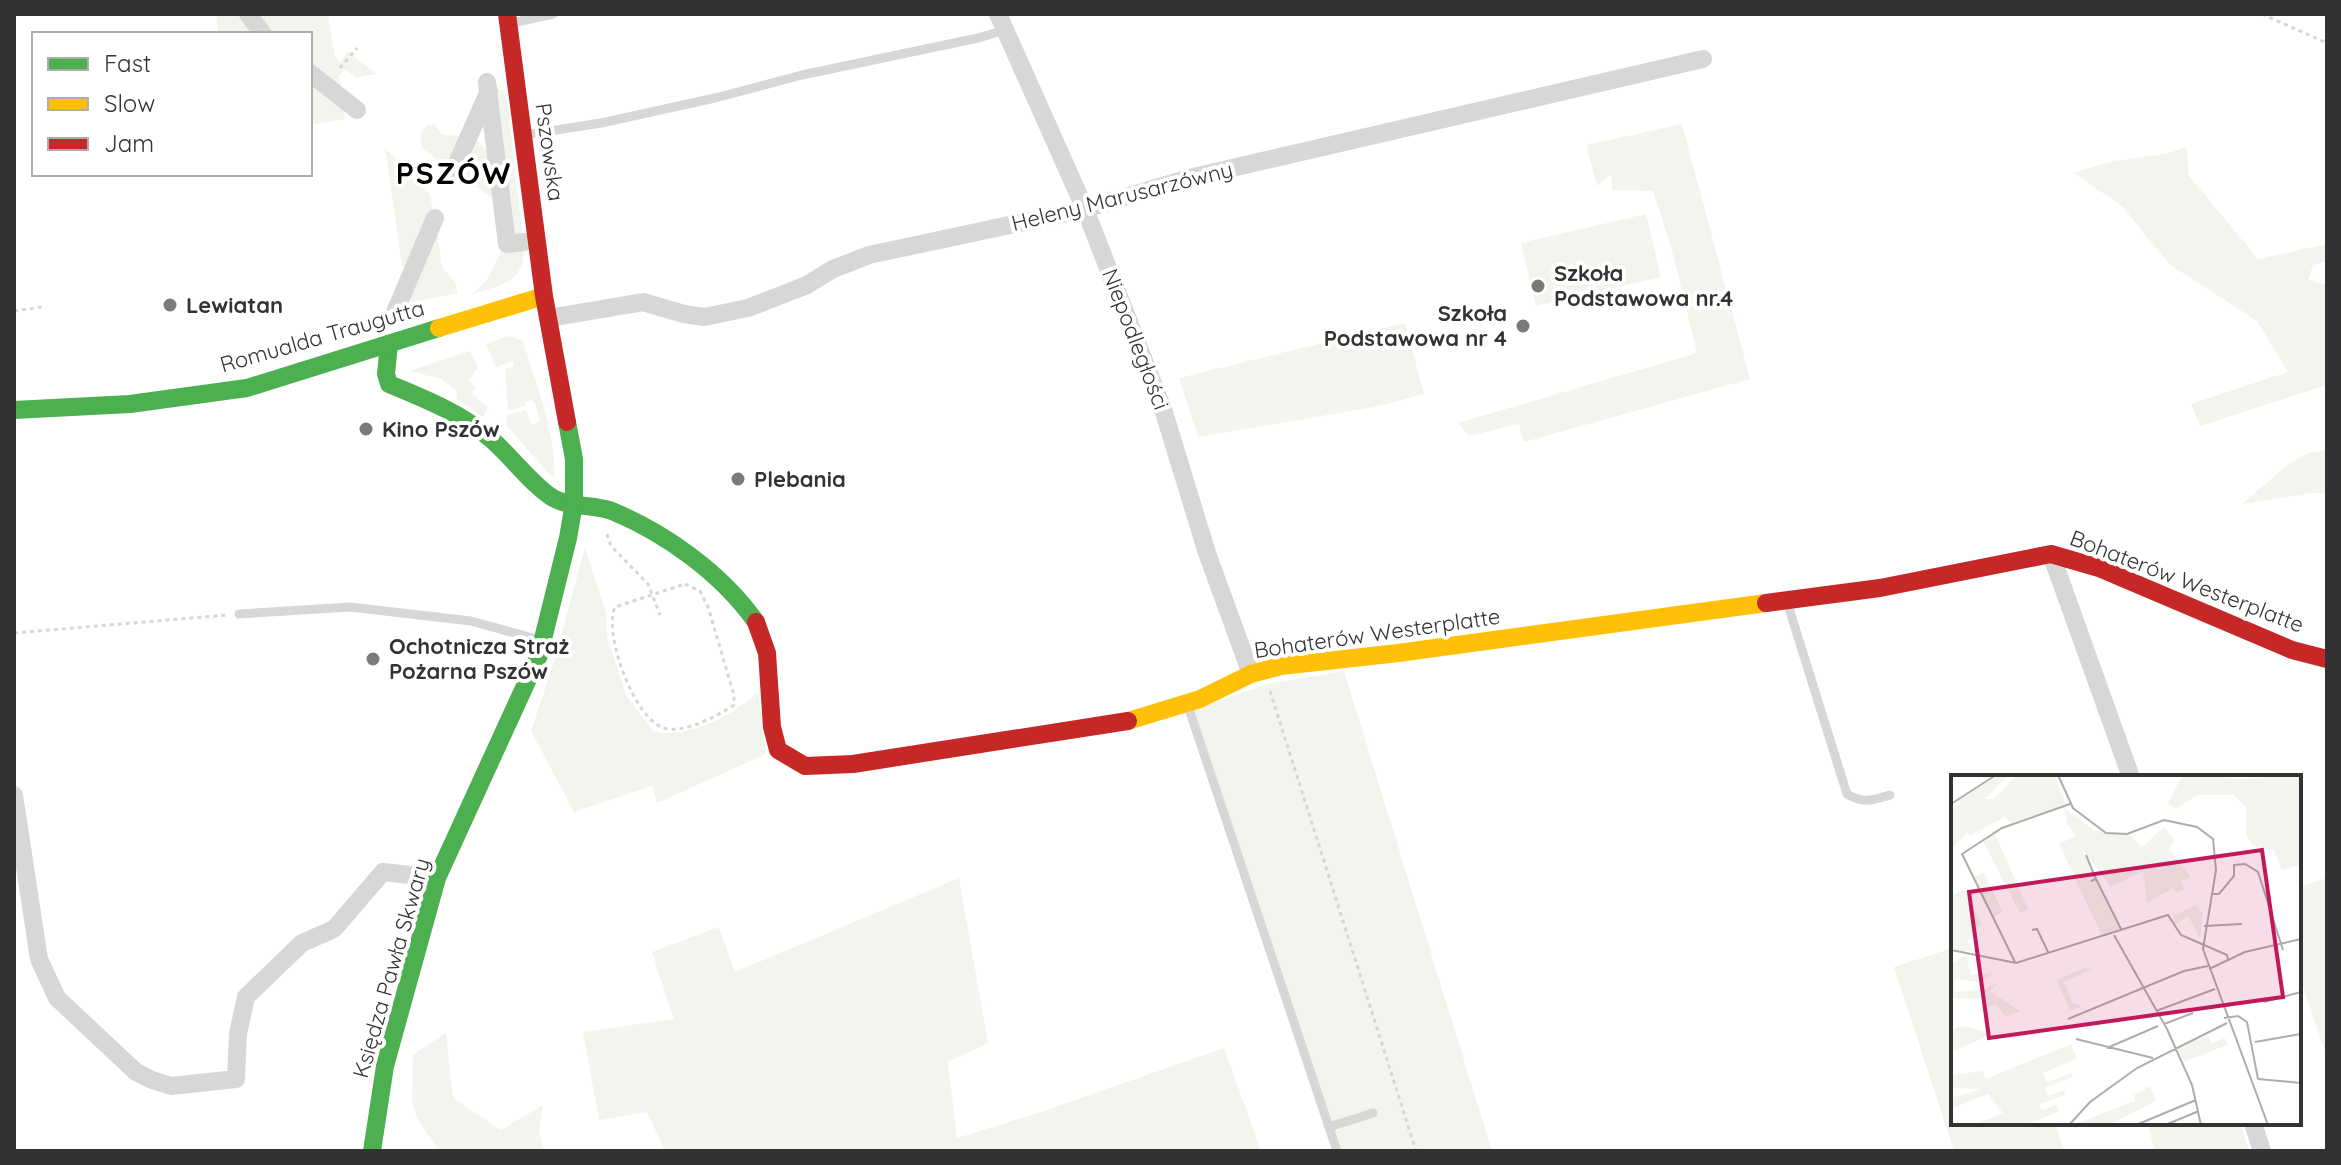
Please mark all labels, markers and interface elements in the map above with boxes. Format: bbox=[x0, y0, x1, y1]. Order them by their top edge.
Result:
legend bbox=[32, 32, 312, 176]
text: Fast bbox=[104, 48, 151, 78]
text: Slow bbox=[104, 88, 155, 118]
street label: Pszowska bbox=[529, 101, 571, 203]
text: Jam bbox=[104, 128, 154, 158]
district label: PSZÓW bbox=[396, 154, 512, 192]
street label: Heleny Marusarzówny bbox=[1009, 155, 1235, 237]
place label: Szkoła Podstawowa nr.4 bbox=[1554, 259, 1733, 312]
street label: Niepodległości bbox=[1096, 265, 1176, 413]
marker: Szkoła Podstawowa nr.4 bbox=[1529, 277, 1547, 295]
place label: Lewiatan bbox=[186, 291, 283, 319]
street label: Romualda Traugutta bbox=[217, 293, 427, 379]
marker: Lewiatan bbox=[161, 296, 179, 314]
place label: Szkoła Podstawowa nr 4 bbox=[1324, 299, 1507, 352]
marker: Szkoła Podstawowa nr 4 bbox=[1514, 317, 1532, 335]
place label: Kino Pszów bbox=[382, 415, 500, 443]
marker: Kino Pszów bbox=[357, 420, 375, 438]
place label: Plebania bbox=[754, 465, 846, 493]
marker: Plebania bbox=[729, 470, 747, 488]
street label: Bohaterów Westerplatte bbox=[2066, 523, 2308, 639]
street label: Bohaterów Westerplatte bbox=[1252, 602, 1502, 664]
place label: Ochotnicza Straż Pożarna Pszów bbox=[389, 632, 570, 685]
marker: Ochotnicza Straż Pożarna Pszów bbox=[364, 650, 382, 668]
inset map bbox=[1951, 775, 2301, 1125]
street label: Księdza Pawła Skwary bbox=[346, 855, 436, 1081]

